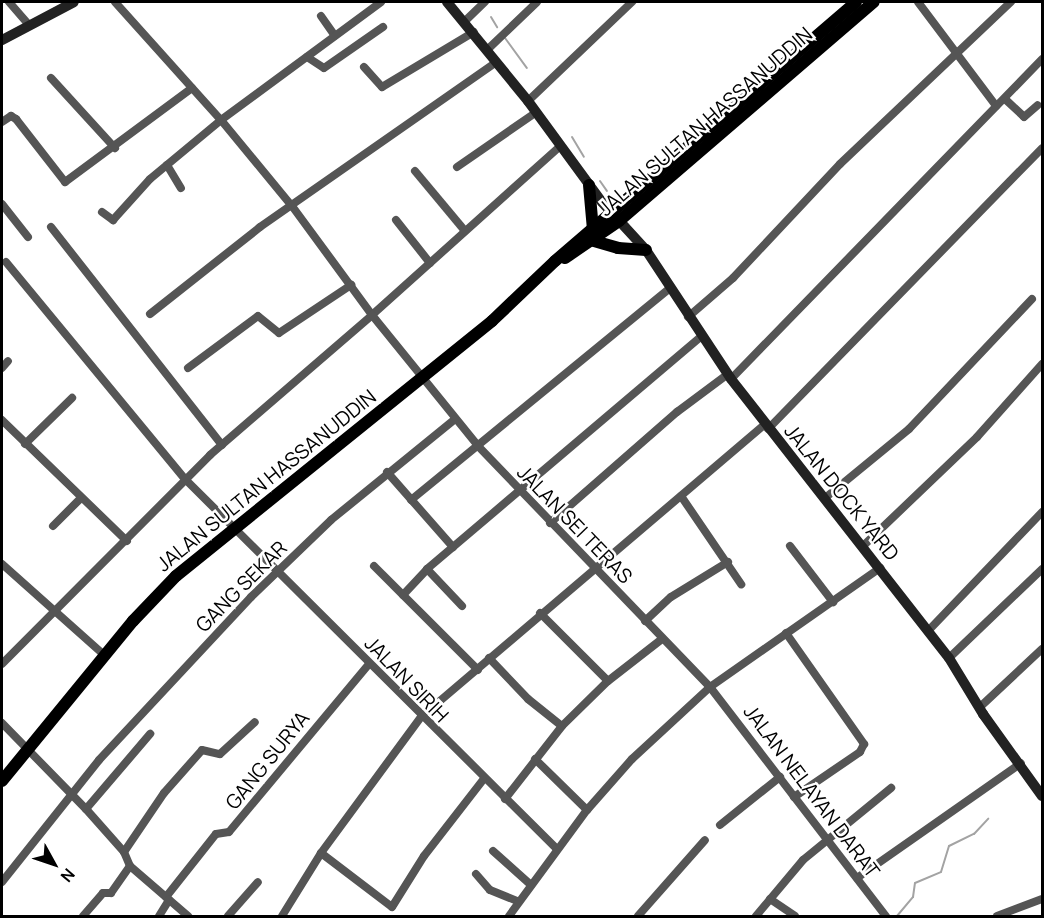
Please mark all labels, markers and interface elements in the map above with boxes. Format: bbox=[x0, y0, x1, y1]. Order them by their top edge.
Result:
street label: JALAN SULTAN HASSANUDDIN bbox=[593, 22, 817, 220]
street label: JALAN SULTAN HASSANUDDIN bbox=[152, 384, 380, 576]
street label: JALAN DOCK YARD bbox=[780, 419, 904, 565]
street label: JALAN SEI TERAS bbox=[513, 460, 637, 588]
street label: GANG SEKAR bbox=[190, 535, 292, 637]
street label: JALAN SIRIH bbox=[360, 631, 454, 727]
street label: JALAN NELAYAN DARAT bbox=[739, 700, 885, 882]
street label: GANG SURYA bbox=[220, 706, 314, 814]
north arrow bbox=[24, 834, 84, 894]
text: N bbox=[56, 864, 80, 887]

